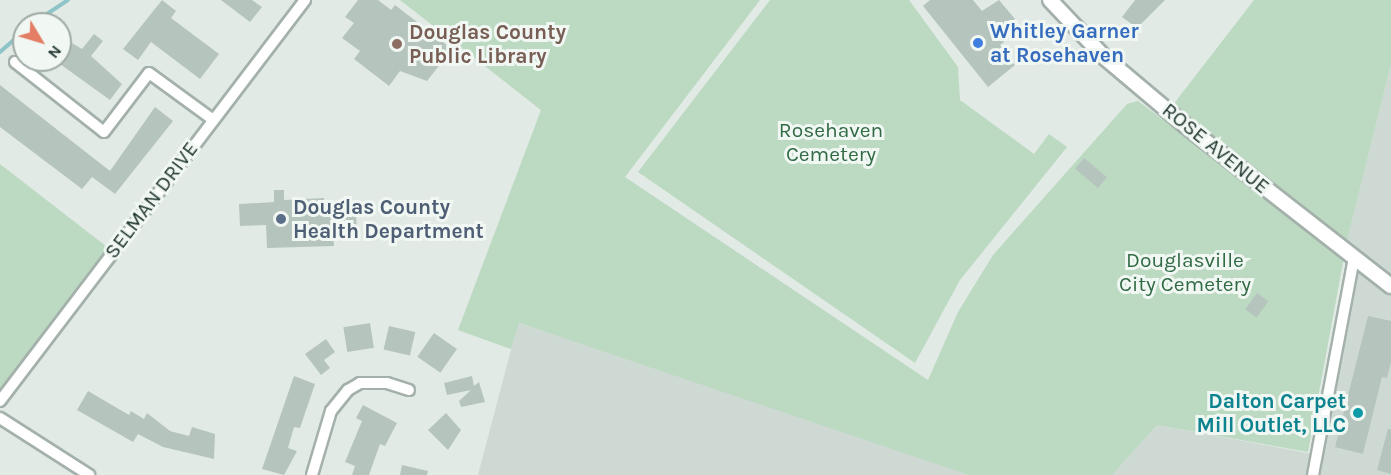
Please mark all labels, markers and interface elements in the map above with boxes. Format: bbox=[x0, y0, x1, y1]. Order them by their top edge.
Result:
north arrow bbox=[12, 12, 72, 72]
place label: Whitley Garner at Rosehaven bbox=[990, 18, 1139, 68]
place label: Douglas County Public Library bbox=[409, 19, 566, 69]
marker: Whitley Garner at Rosehaven bbox=[971, 36, 985, 50]
marker: Douglas County Public Library bbox=[390, 37, 404, 51]
text: N bbox=[44, 42, 66, 63]
street label: ROSE AVENUE bbox=[1157, 97, 1275, 199]
park label: Rosehaven Cemetery bbox=[779, 117, 883, 167]
street label: SELMAN DRIVE bbox=[99, 137, 203, 263]
place label: Douglas County Health Department bbox=[293, 194, 484, 244]
marker: Douglas County Health Department bbox=[274, 212, 288, 226]
park label: Douglasville City Cemetery bbox=[1119, 247, 1251, 297]
place label: Dalton Carpet Mill Outlet, LLC bbox=[1196, 388, 1346, 438]
marker: Dalton Carpet Mill Outlet, LLC bbox=[1351, 406, 1365, 420]

